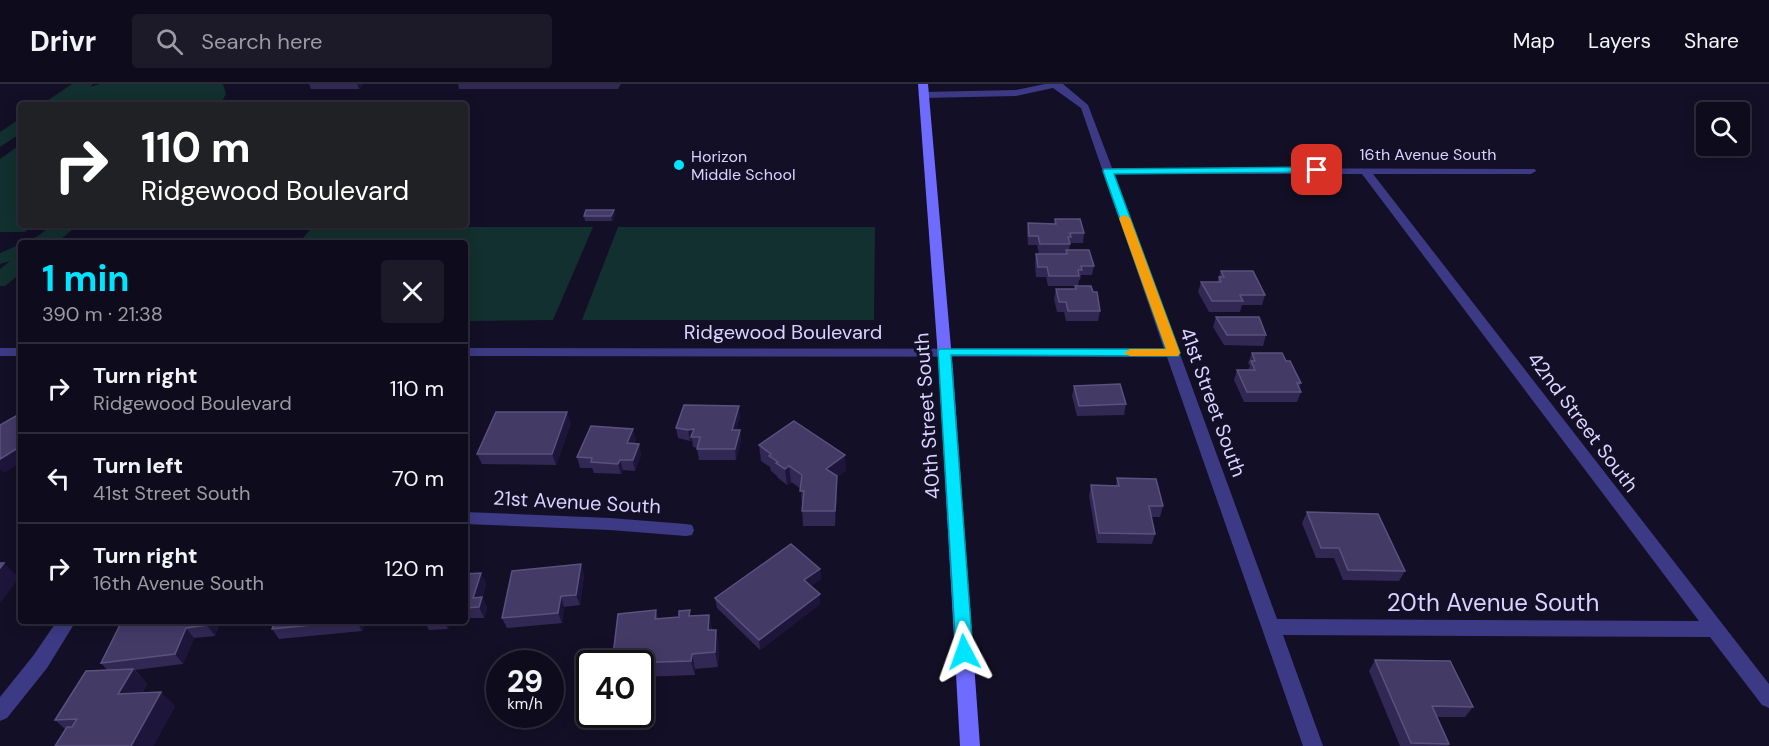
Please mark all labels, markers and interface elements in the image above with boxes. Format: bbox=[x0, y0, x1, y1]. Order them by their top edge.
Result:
search box bbox=[132, 14, 552, 68]
text: Drivr bbox=[30, 23, 96, 60]
icon: search bbox=[153, 25, 186, 58]
text: Search here bbox=[201, 27, 323, 56]
text: Map bbox=[1513, 27, 1555, 55]
text: Layers bbox=[1588, 27, 1651, 55]
text: Share bbox=[1684, 27, 1739, 55]
map controls bbox=[1696, 102, 1750, 156]
button: search bbox=[1696, 102, 1750, 156]
text: 110 m bbox=[141, 120, 251, 175]
icon: right bbox=[42, 126, 120, 204]
pin bbox=[1291, 144, 1342, 195]
street label: 16th Avenue South bbox=[1360, 144, 1496, 165]
place label: Horizon Middle School bbox=[691, 146, 795, 185]
icon: arrive bbox=[1300, 153, 1333, 186]
marker: Horizon Middle School bbox=[672, 158, 686, 172]
text: Ridgewood Boulevard bbox=[141, 173, 409, 208]
text: 1 min bbox=[42, 255, 130, 302]
button: close bbox=[381, 260, 444, 323]
text: 390 m · 21:38 bbox=[42, 301, 163, 327]
street label: Ridgewood Boulevard bbox=[684, 319, 882, 345]
street label: 41st Street South bbox=[1174, 324, 1252, 480]
street label: 40th Street South bbox=[908, 332, 946, 500]
street label: 42nd Street South bbox=[1522, 347, 1644, 497]
text: Turn right bbox=[93, 361, 198, 390]
icon: right bbox=[42, 372, 75, 405]
text: 110 m bbox=[390, 374, 444, 403]
text: Ridgewood Boulevard bbox=[93, 390, 292, 416]
text: Turn left bbox=[93, 451, 183, 480]
icon: left bbox=[42, 462, 75, 495]
text: 70 m bbox=[392, 464, 444, 493]
text: 41st Street South bbox=[93, 480, 250, 506]
street label: 21st Avenue South bbox=[492, 485, 662, 519]
text: Turn right bbox=[93, 541, 198, 570]
icon: right bbox=[42, 552, 75, 585]
text: 120 m bbox=[384, 554, 444, 583]
text: 16th Avenue South bbox=[93, 570, 264, 596]
street label: 20th Avenue South bbox=[1387, 587, 1599, 618]
position arrow bbox=[932, 620, 996, 684]
speed limit sign: 40 bbox=[576, 650, 654, 728]
text: 29 bbox=[507, 662, 543, 701]
text: km/h bbox=[507, 694, 543, 714]

